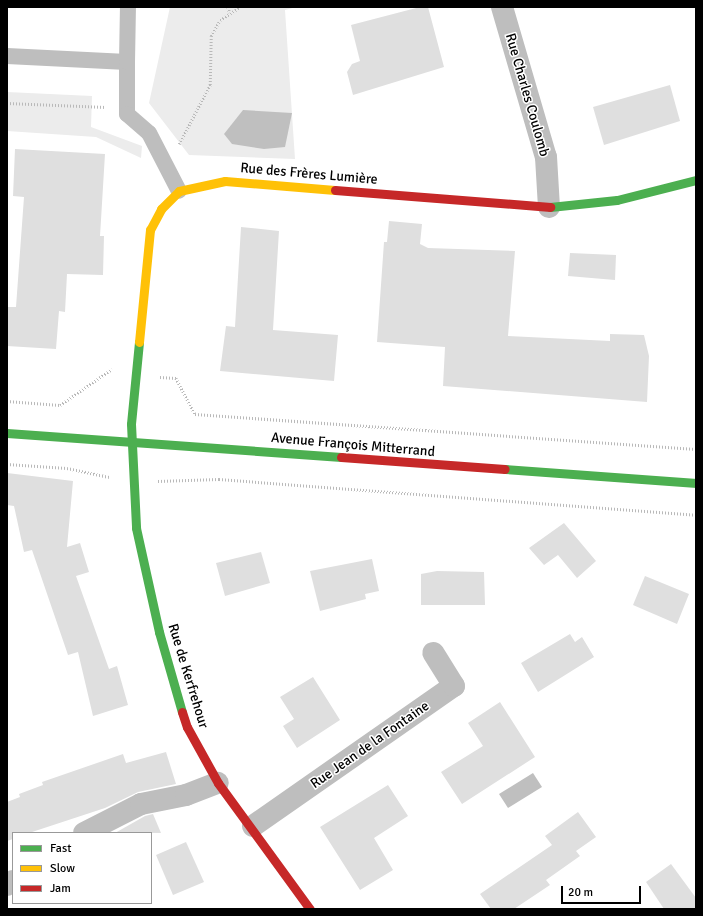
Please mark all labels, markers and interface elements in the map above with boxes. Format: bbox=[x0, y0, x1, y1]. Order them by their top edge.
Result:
street label: Rue Charles Coulomb bbox=[501, 31, 553, 159]
street label: Rue des Frères Lumière bbox=[240, 160, 378, 188]
street label: Avenue François Mitterrand bbox=[270, 429, 436, 461]
street label: Rue de Kerfrehour bbox=[164, 622, 212, 730]
street label: Rue Jean de la Fontaine bbox=[307, 698, 433, 792]
legend bbox=[12, 832, 152, 904]
text: Fast bbox=[50, 841, 71, 856]
text: Slow bbox=[50, 861, 75, 876]
scale bar bbox=[563, 878, 643, 904]
text: Jam bbox=[50, 881, 71, 896]
text: 20 m bbox=[568, 885, 593, 900]

